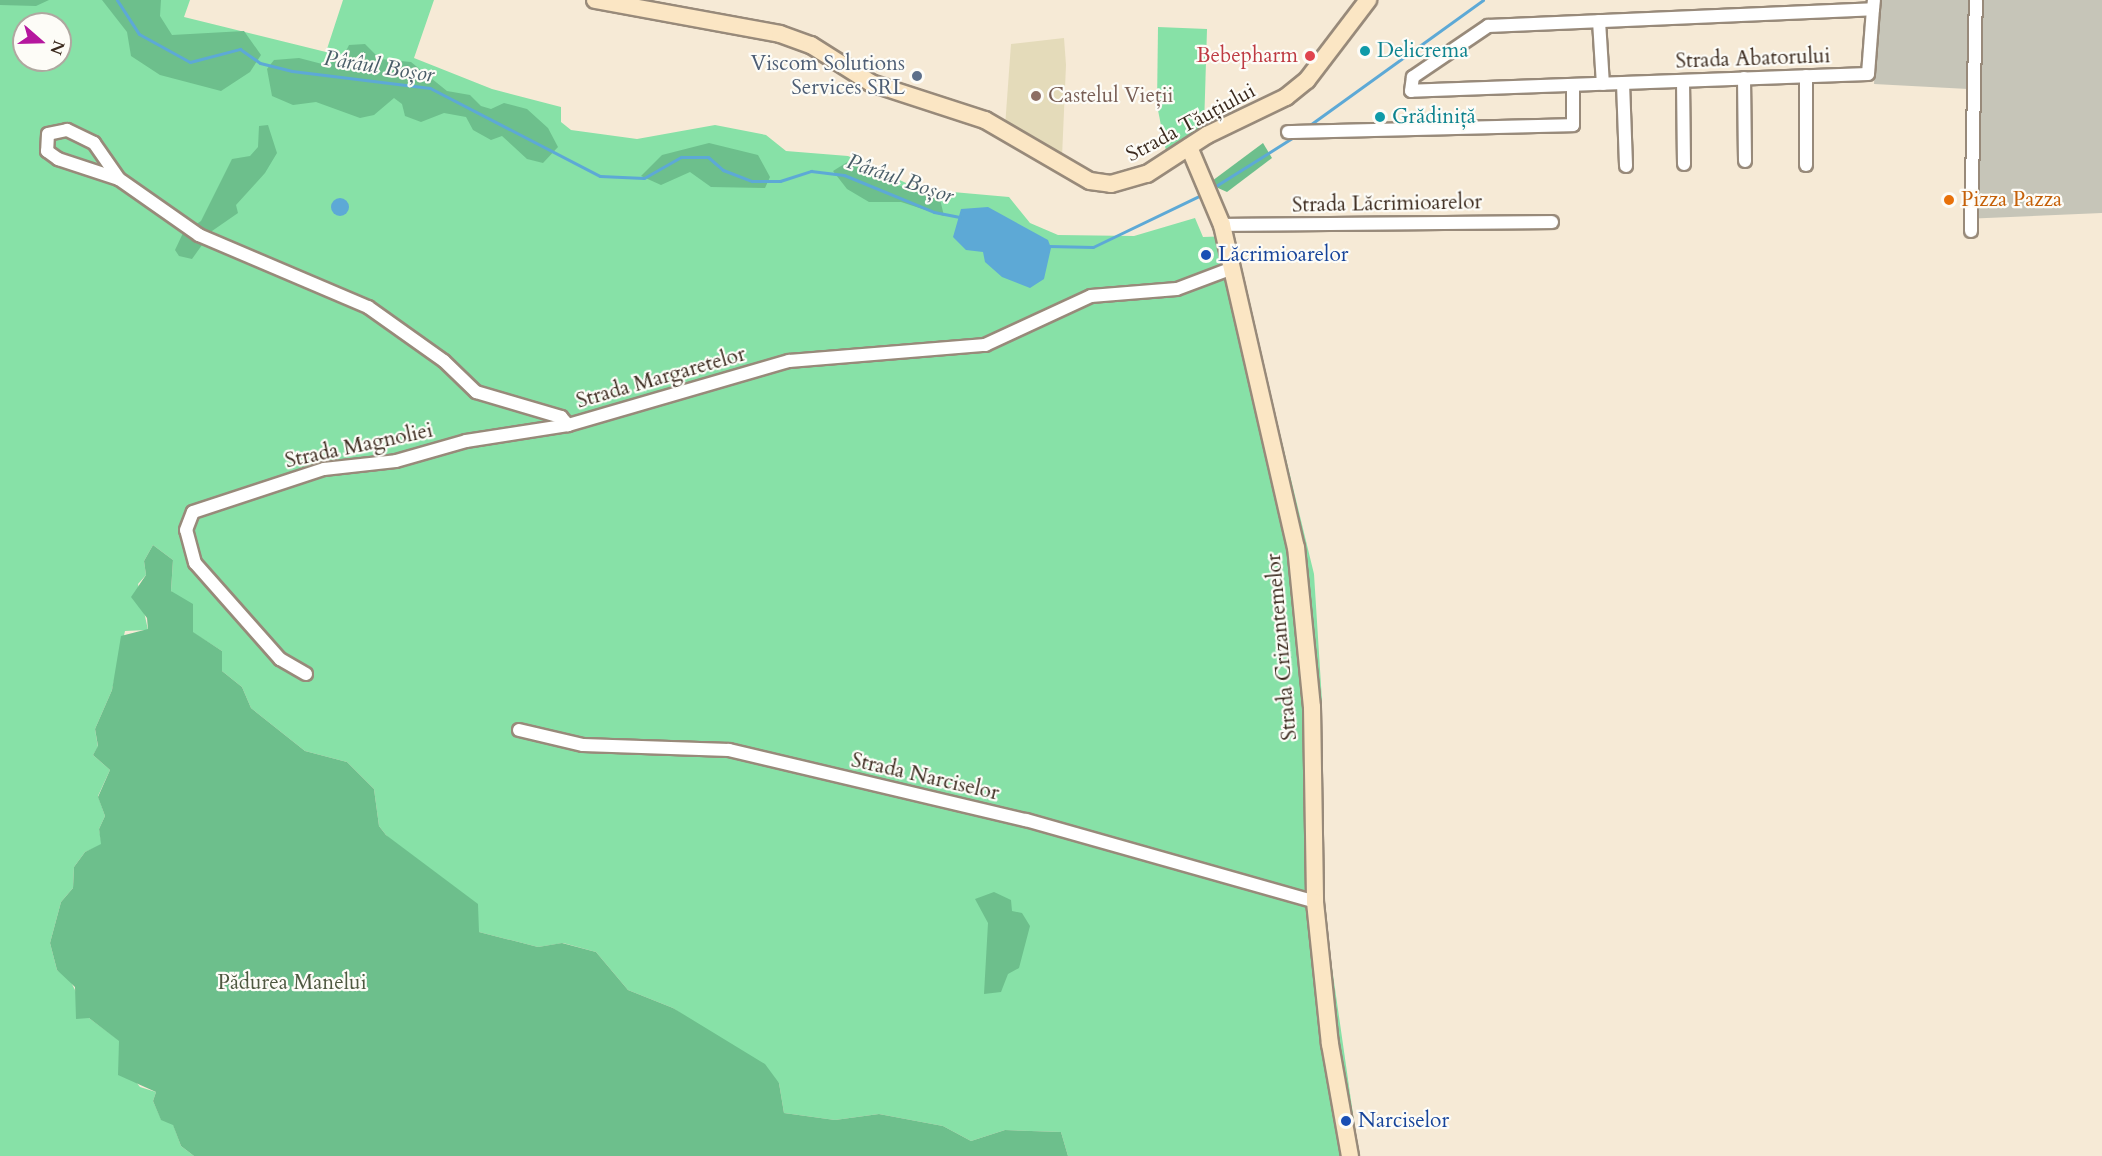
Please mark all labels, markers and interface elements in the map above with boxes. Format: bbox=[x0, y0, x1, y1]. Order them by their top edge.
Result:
north arrow bbox=[12, 12, 72, 72]
text: N bbox=[44, 37, 70, 58]
place label: Delicrema bbox=[1377, 38, 1468, 64]
place label: Bebepharm bbox=[1196, 43, 1298, 69]
marker: Delicrema bbox=[1358, 44, 1372, 58]
street label: Strada Abatorului bbox=[1675, 44, 1831, 74]
water label: Pârâul Boșor bbox=[322, 45, 436, 89]
marker: Bebepharm bbox=[1303, 49, 1317, 63]
place label: Viscom Solutions Services SRL bbox=[751, 51, 905, 101]
marker: Viscom Solutions Services SRL bbox=[910, 69, 924, 83]
street label: Strada Tăuțiului bbox=[1122, 78, 1260, 168]
place label: Castelul Vieții bbox=[1048, 83, 1173, 109]
marker: Castelul Vieții bbox=[1029, 89, 1043, 103]
place label: Grădiniță bbox=[1392, 104, 1476, 130]
marker: Grădiniță bbox=[1373, 110, 1387, 124]
water label: Pârâul Boșor bbox=[843, 148, 957, 210]
place label: Pizza Pazza bbox=[1961, 187, 2062, 213]
street label: Strada Lăcrimioarelor bbox=[1292, 190, 1482, 218]
marker: Pizza Pazza bbox=[1942, 193, 1956, 207]
place label: Lăcrimioarelor bbox=[1218, 242, 1348, 268]
marker: Lăcrimioarelor bbox=[1199, 248, 1213, 262]
street label: Strada Margaretelor bbox=[573, 342, 749, 414]
street label: Strada Magnoliei bbox=[283, 418, 435, 474]
street label: Strada Crizantemelor bbox=[1261, 552, 1303, 742]
street label: Strada Narciselor bbox=[849, 748, 1001, 806]
park label: Pădurea Manelui bbox=[217, 970, 367, 996]
place label: Narciselor bbox=[1358, 1108, 1449, 1134]
marker: Narciselor bbox=[1339, 1114, 1353, 1128]

